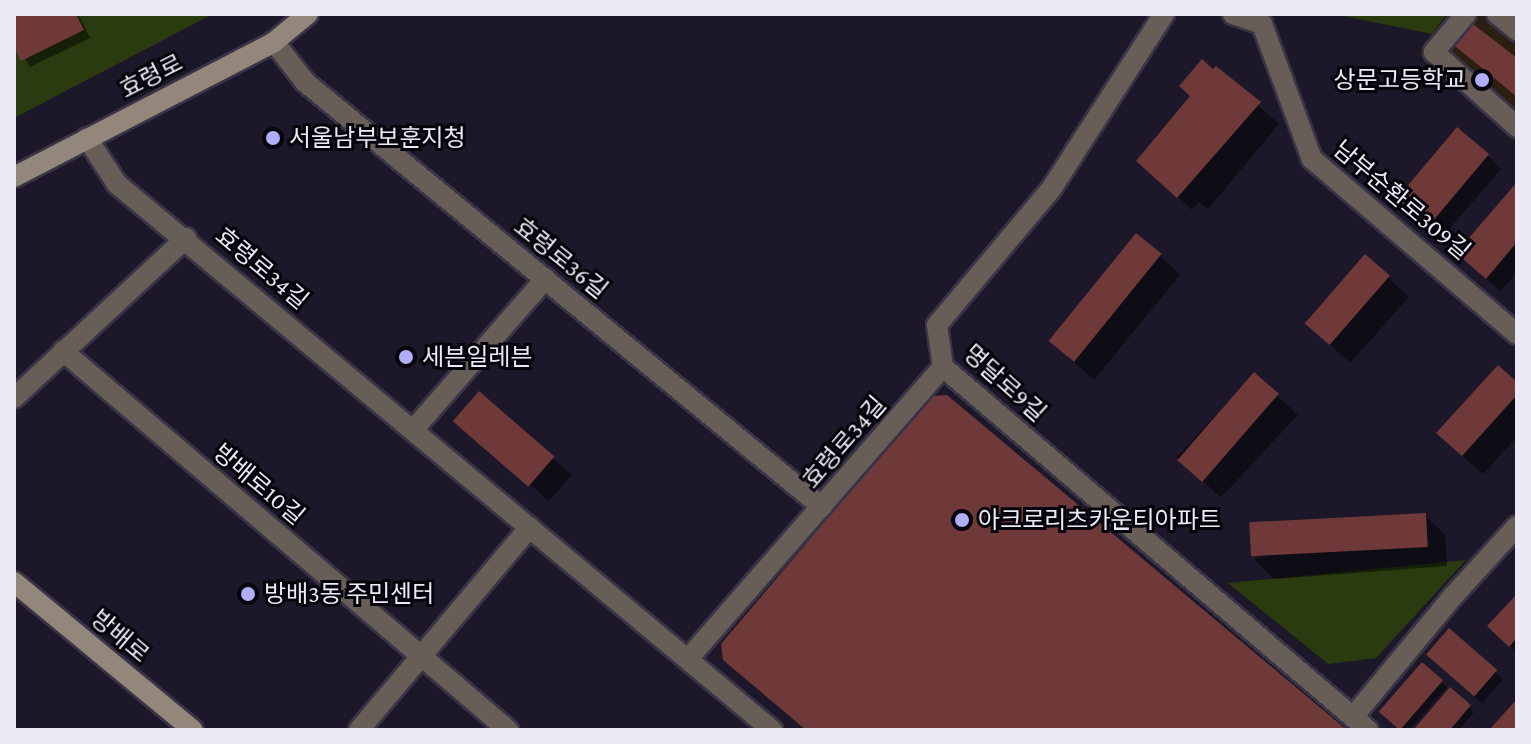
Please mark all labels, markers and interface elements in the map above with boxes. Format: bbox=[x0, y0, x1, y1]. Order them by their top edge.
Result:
street label: 효령로 bbox=[115, 48, 187, 104]
place label: 상문고등학교 bbox=[1334, 66, 1466, 94]
marker: 상문고등학교 bbox=[1473, 71, 1491, 89]
place label: 서울남부보훈지청 bbox=[289, 124, 466, 152]
marker: 서울남부보훈지청 bbox=[264, 129, 282, 147]
street label: 남부순환로309길 bbox=[1328, 134, 1476, 266]
street label: 효령로36길 bbox=[508, 212, 614, 304]
street label: 효령로34길 bbox=[210, 221, 314, 315]
street label: 명달로9길 bbox=[958, 339, 1052, 427]
place label: 세븐일레븐 bbox=[422, 343, 532, 371]
marker: 세븐일레븐 bbox=[397, 348, 415, 366]
street label: 효령로34길 bbox=[796, 390, 892, 494]
street label: 방배로10길 bbox=[208, 438, 310, 530]
place label: 아크로리츠카운티아파트 bbox=[978, 506, 1221, 534]
marker: 아크로리츠카운티아파트 bbox=[953, 511, 971, 529]
place label: 방배3동 주민센터 bbox=[264, 580, 434, 608]
marker: 방배3동 주민센터 bbox=[239, 585, 257, 603]
street label: 방배로 bbox=[85, 604, 155, 668]

